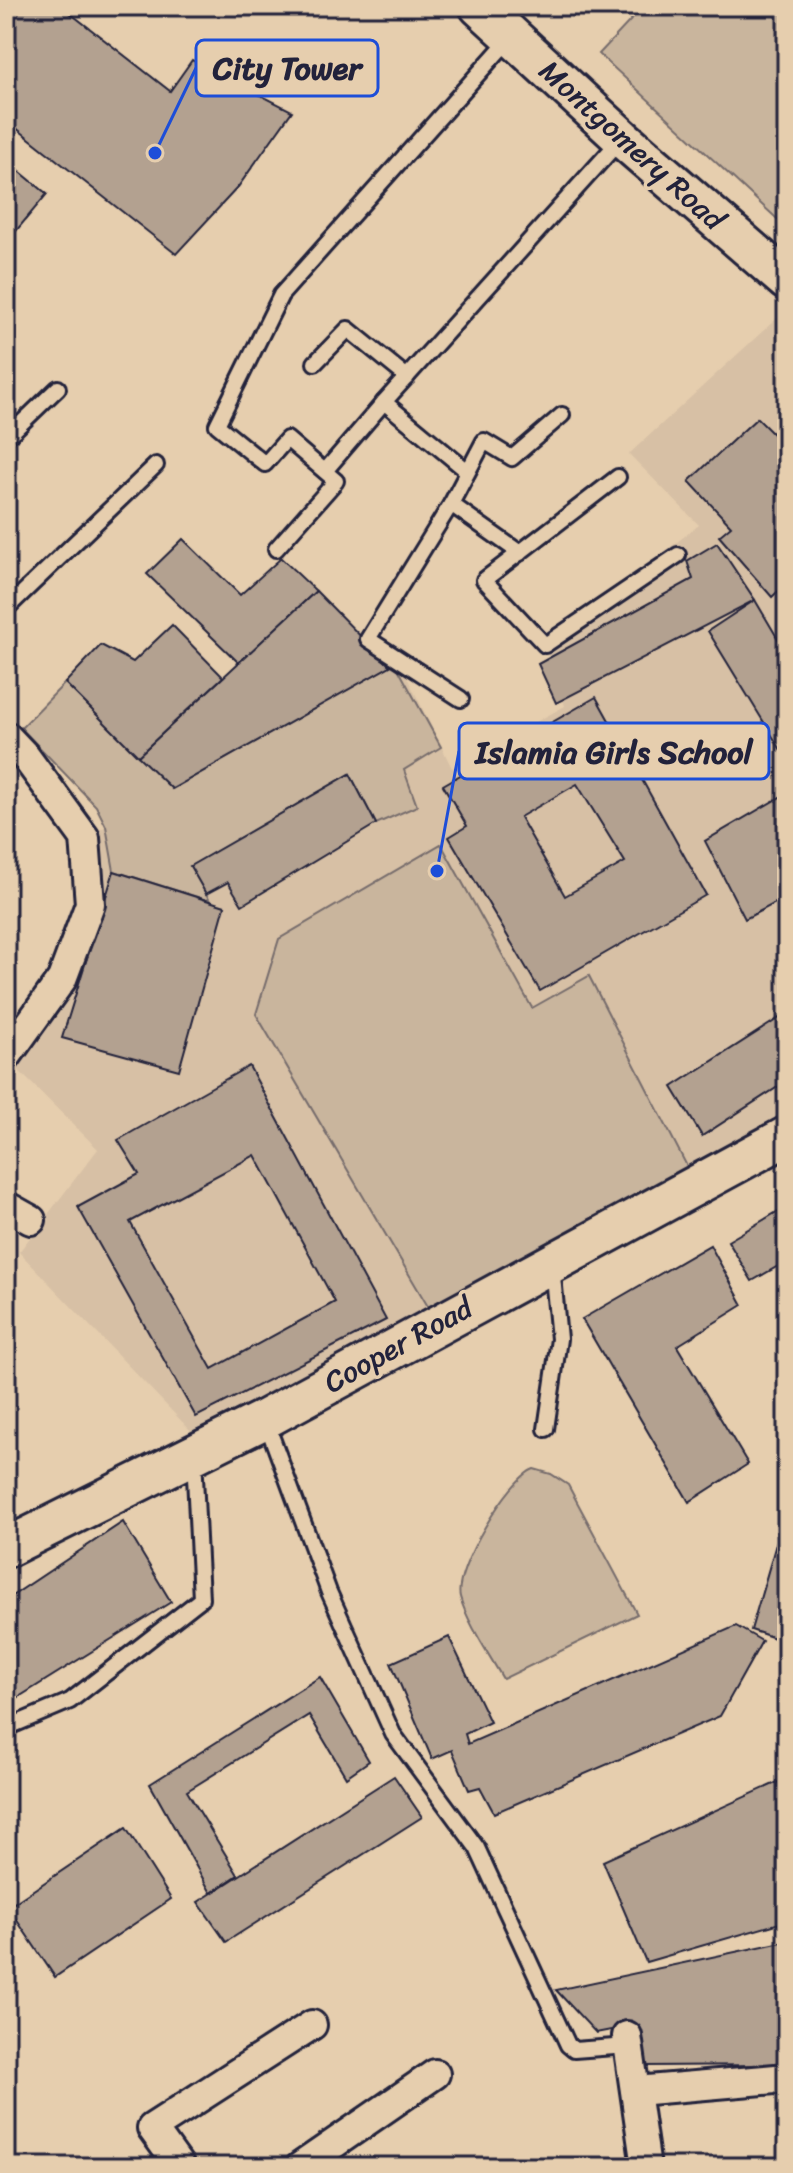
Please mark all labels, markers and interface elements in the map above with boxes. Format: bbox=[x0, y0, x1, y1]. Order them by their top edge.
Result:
callout: City Tower bbox=[196, 40, 378, 96]
text: City Tower bbox=[212, 40, 364, 97]
street label: Montgomery Road bbox=[526, 46, 740, 246]
callout: Islamia Girls School bbox=[459, 723, 769, 779]
text: Islamia Girls School bbox=[473, 724, 755, 781]
street label: Cooper Road bbox=[313, 1281, 485, 1408]

